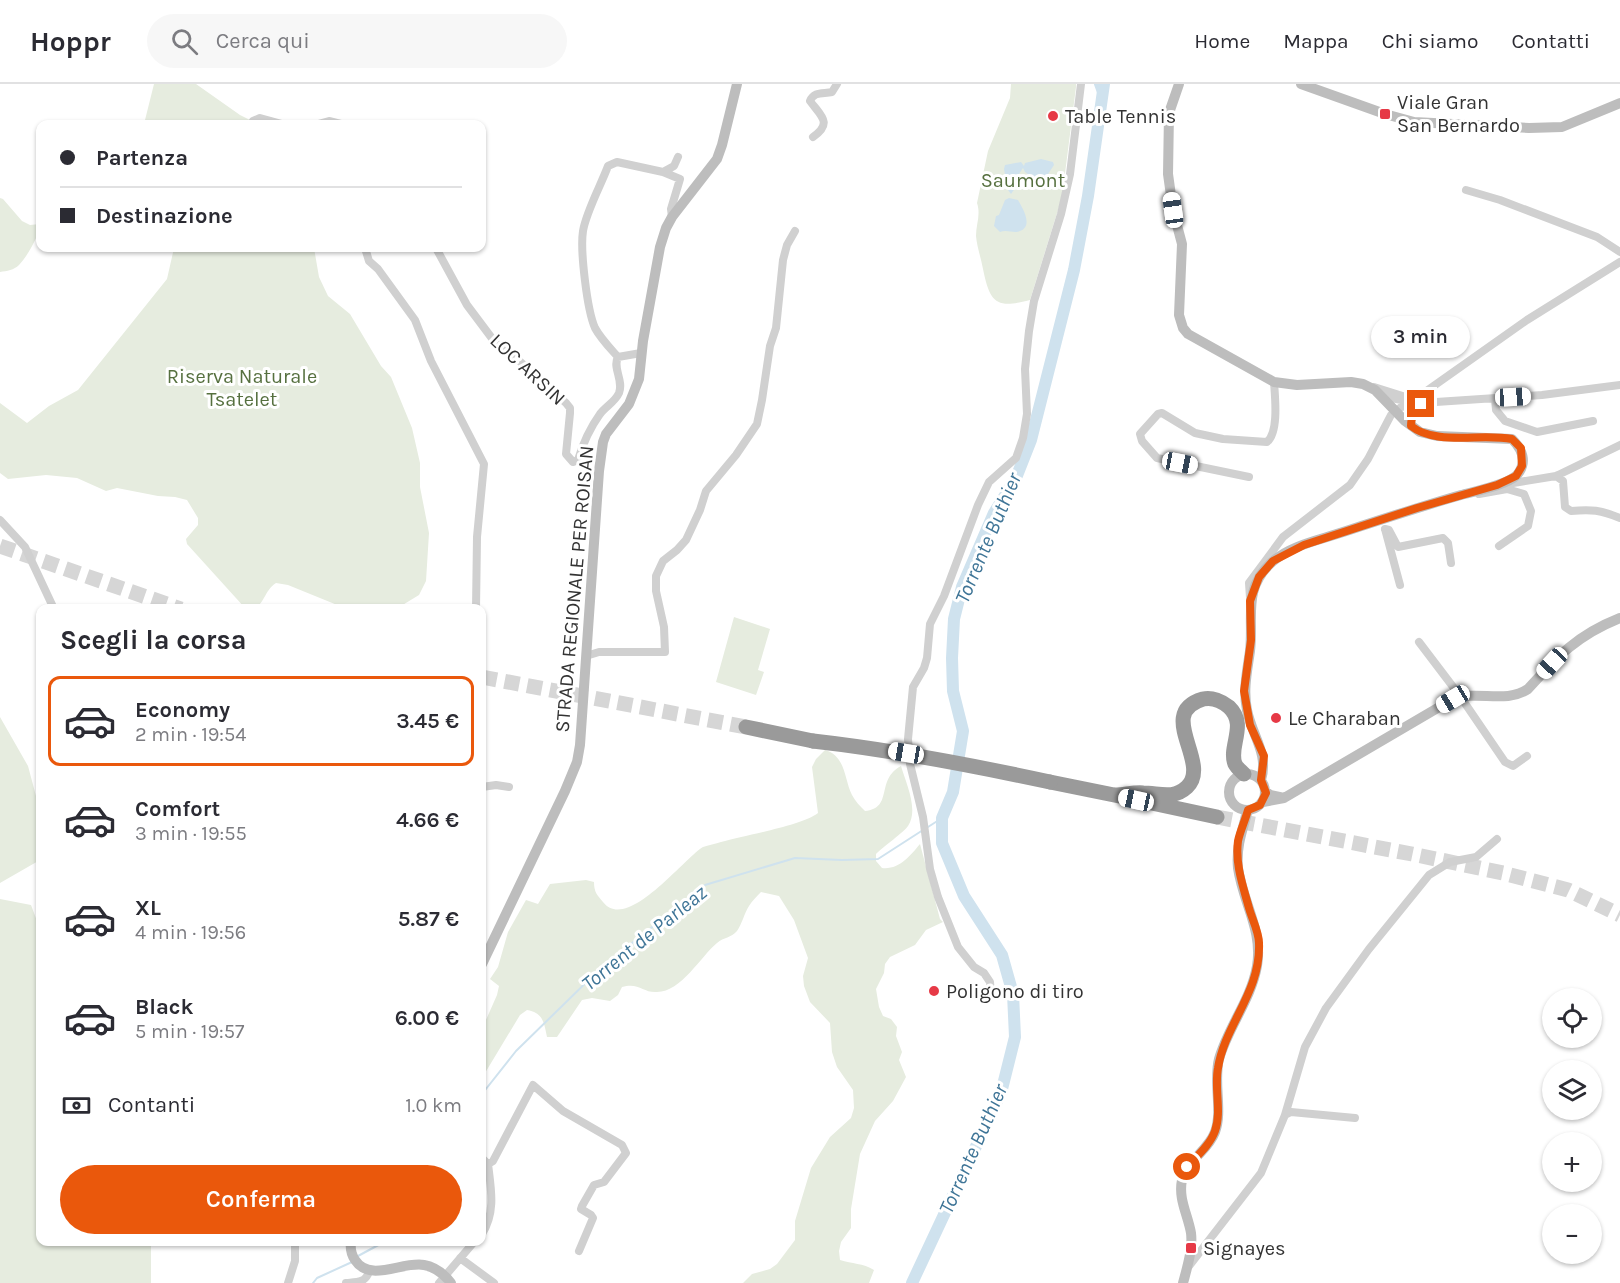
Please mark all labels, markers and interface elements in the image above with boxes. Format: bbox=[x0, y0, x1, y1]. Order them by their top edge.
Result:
search box bbox=[147, 14, 567, 68]
text: Hoppr bbox=[30, 25, 111, 58]
icon: search bbox=[168, 25, 201, 58]
text: Cerca qui bbox=[216, 28, 310, 54]
text: Home bbox=[1194, 29, 1250, 53]
text: Mappa bbox=[1283, 29, 1349, 53]
text: Chi siamo bbox=[1382, 29, 1478, 53]
text: Contatti bbox=[1511, 29, 1590, 53]
place label: Viale Gran San Bernardo bbox=[1397, 91, 1520, 137]
place label: Table Tennis bbox=[1065, 105, 1176, 128]
marker: Viale Gran San Bernardo bbox=[1378, 107, 1392, 121]
marker: Table Tennis bbox=[1046, 109, 1060, 123]
text: Partenza bbox=[96, 145, 188, 171]
park label: Saumont bbox=[981, 169, 1066, 192]
car bbox=[1162, 191, 1184, 229]
text: Destinazione bbox=[96, 203, 233, 229]
callout: 3 min bbox=[1372, 317, 1470, 359]
text: 3 min bbox=[1393, 325, 1448, 348]
street label: LOC ARSIN bbox=[485, 329, 570, 410]
park label: Riserva Naturale Tsatelet bbox=[167, 365, 317, 411]
car bbox=[1495, 387, 1531, 407]
route end bbox=[1407, 390, 1434, 417]
street label: STRADA REGIONALE PER ROISAN bbox=[550, 445, 599, 733]
car bbox=[1161, 451, 1199, 475]
water label: Torrente Buthier bbox=[950, 468, 1027, 607]
text: Scegli la corsa bbox=[60, 624, 247, 656]
car bbox=[1533, 644, 1571, 682]
car bbox=[1433, 682, 1473, 716]
icon: car bbox=[63, 694, 117, 748]
text: Economy bbox=[135, 697, 230, 723]
place label: Le Charaban bbox=[1288, 707, 1401, 730]
text: 3.45 € bbox=[396, 708, 459, 734]
marker: Le Charaban bbox=[1269, 711, 1283, 725]
text: 2 min · 19:54 bbox=[135, 723, 246, 746]
car bbox=[887, 741, 925, 765]
car bbox=[1117, 787, 1155, 813]
icon: car bbox=[63, 793, 117, 847]
text: Comfort bbox=[135, 796, 220, 822]
text: 4.66 € bbox=[396, 807, 459, 833]
text: 3 min · 19:55 bbox=[135, 822, 247, 845]
water label: Torrent de Parleaz bbox=[577, 880, 711, 996]
icon: car bbox=[63, 892, 117, 946]
text: XL bbox=[135, 895, 161, 921]
text: 5.87 € bbox=[398, 906, 459, 932]
text: 4 min · 19:56 bbox=[135, 921, 246, 944]
place label: Poligono di tiro bbox=[946, 980, 1084, 1003]
marker: Poligono di tiro bbox=[927, 984, 941, 998]
map controls bbox=[1542, 988, 1602, 1264]
button: locate bbox=[1542, 988, 1602, 1048]
icon: car bbox=[63, 991, 117, 1045]
text: Black bbox=[135, 994, 194, 1020]
text: 6.00 € bbox=[395, 1005, 459, 1031]
text: 5 min · 19:57 bbox=[135, 1020, 244, 1043]
button: layers bbox=[1542, 1060, 1602, 1120]
water label: Torrente Buthier bbox=[934, 1080, 1013, 1218]
icon: cash bbox=[60, 1089, 93, 1122]
text: Contanti bbox=[108, 1092, 195, 1118]
text: 1.0 km bbox=[405, 1094, 462, 1117]
button: + bbox=[1542, 1132, 1602, 1192]
route start bbox=[1173, 1153, 1200, 1180]
button: Conferma bbox=[60, 1165, 462, 1234]
button: − bbox=[1542, 1204, 1602, 1264]
place label: Signayes bbox=[1203, 1237, 1286, 1260]
marker: Signayes bbox=[1184, 1241, 1198, 1255]

